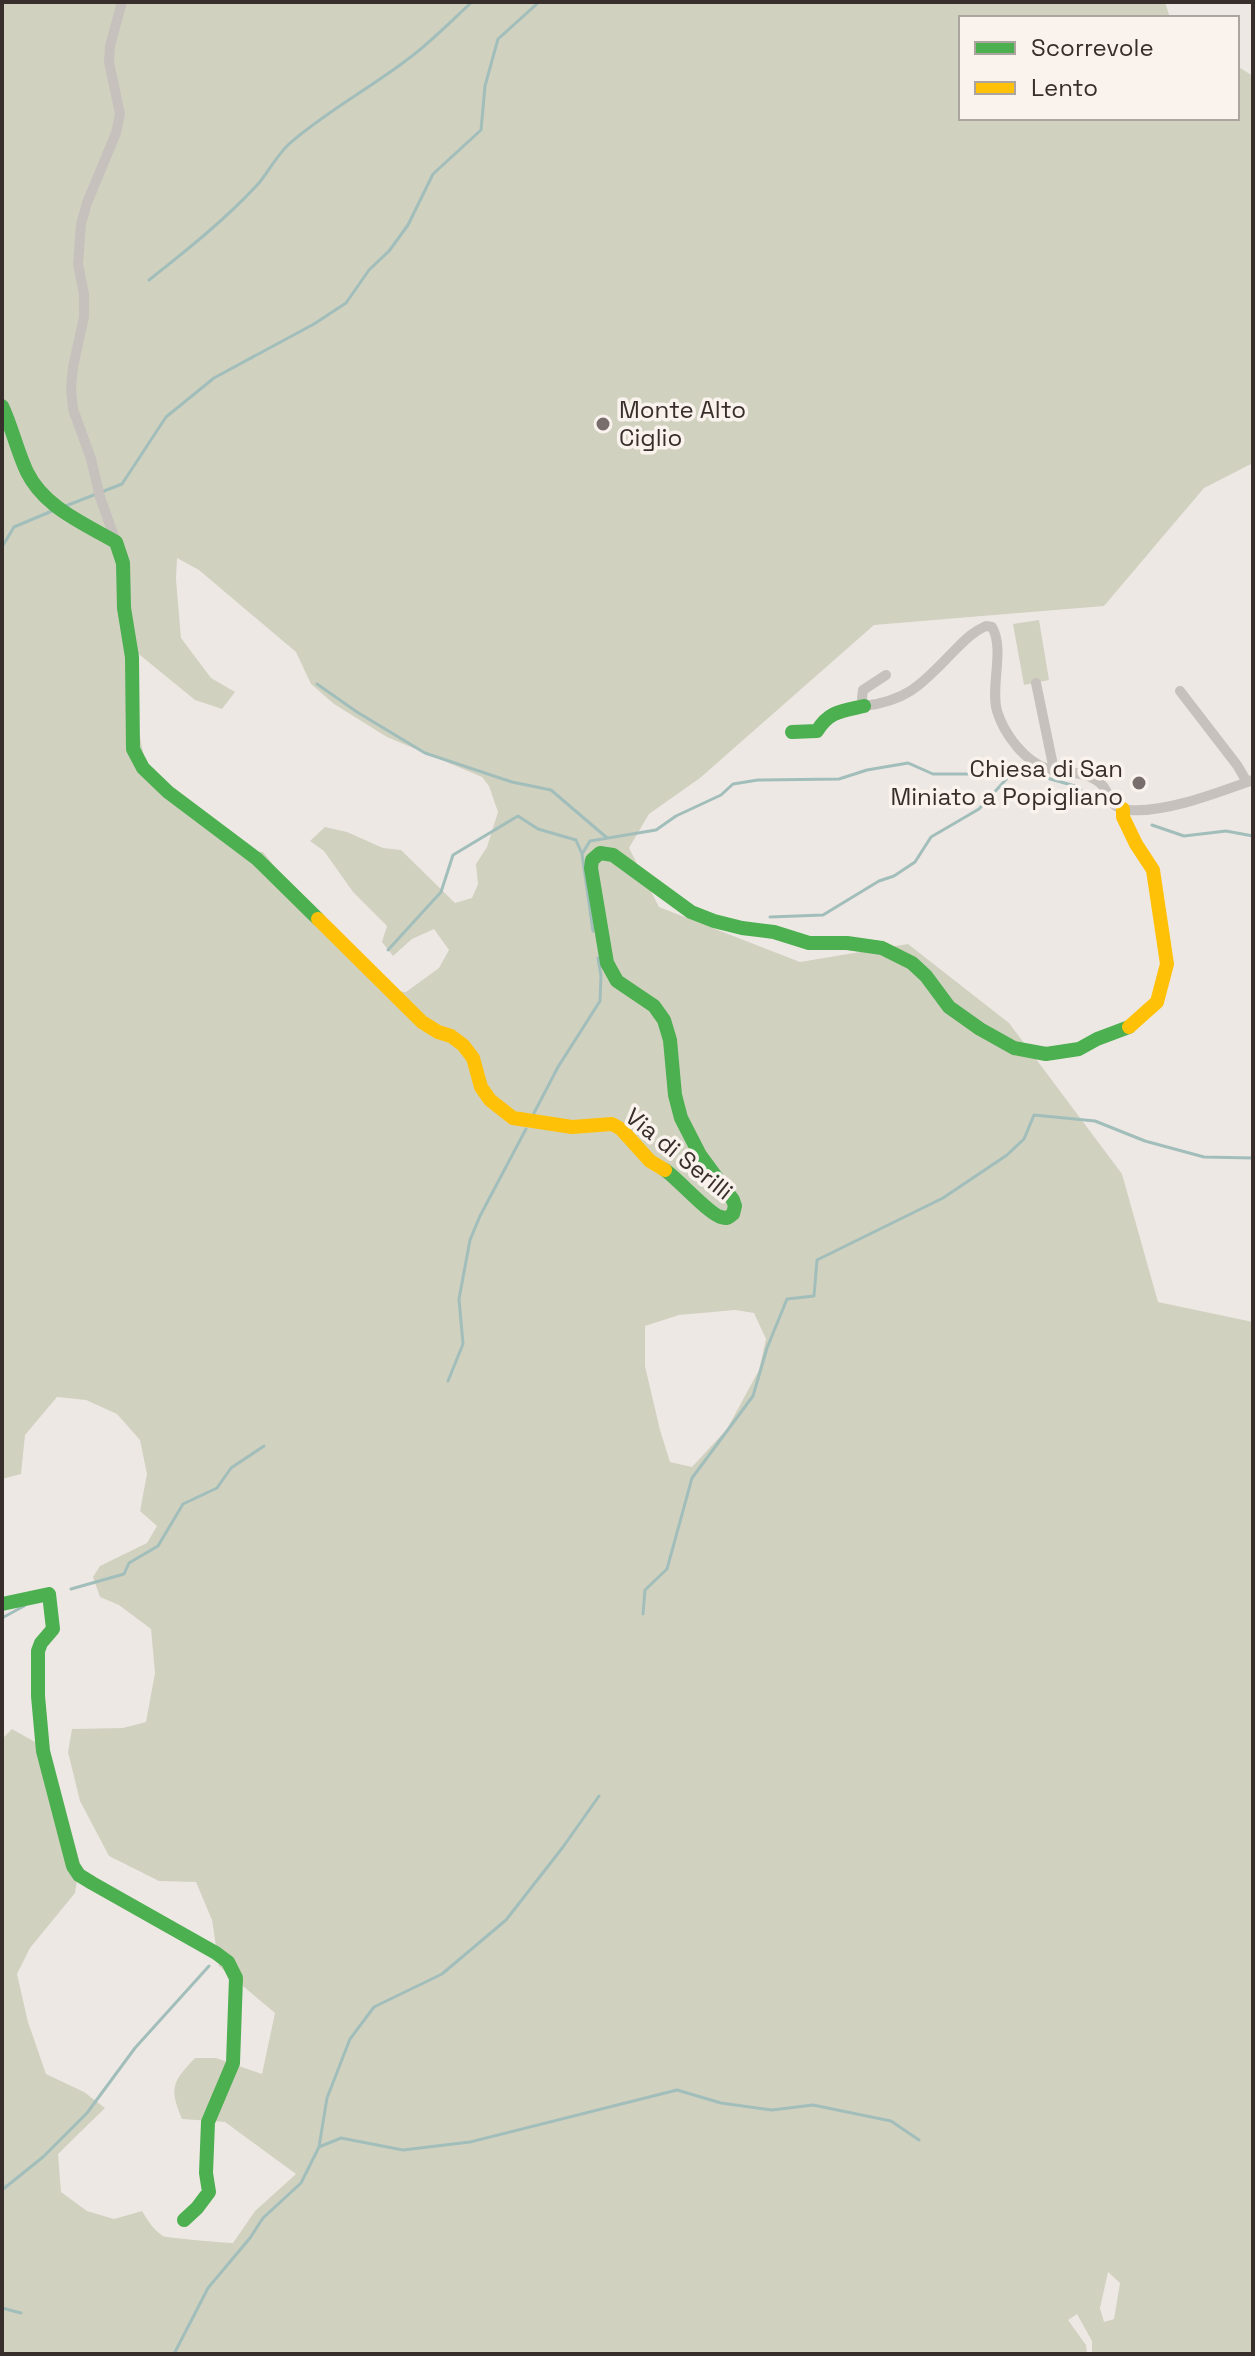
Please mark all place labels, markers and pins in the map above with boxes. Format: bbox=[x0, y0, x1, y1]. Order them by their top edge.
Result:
place label: Monte Alto Ciglio bbox=[619, 394, 746, 453]
marker: Monte Alto Ciglio bbox=[594, 415, 612, 433]
place label: Chiesa di San Miniato a Popigliano bbox=[890, 753, 1123, 812]
marker: Chiesa di San Miniato a Popigliano bbox=[1130, 774, 1148, 792]

